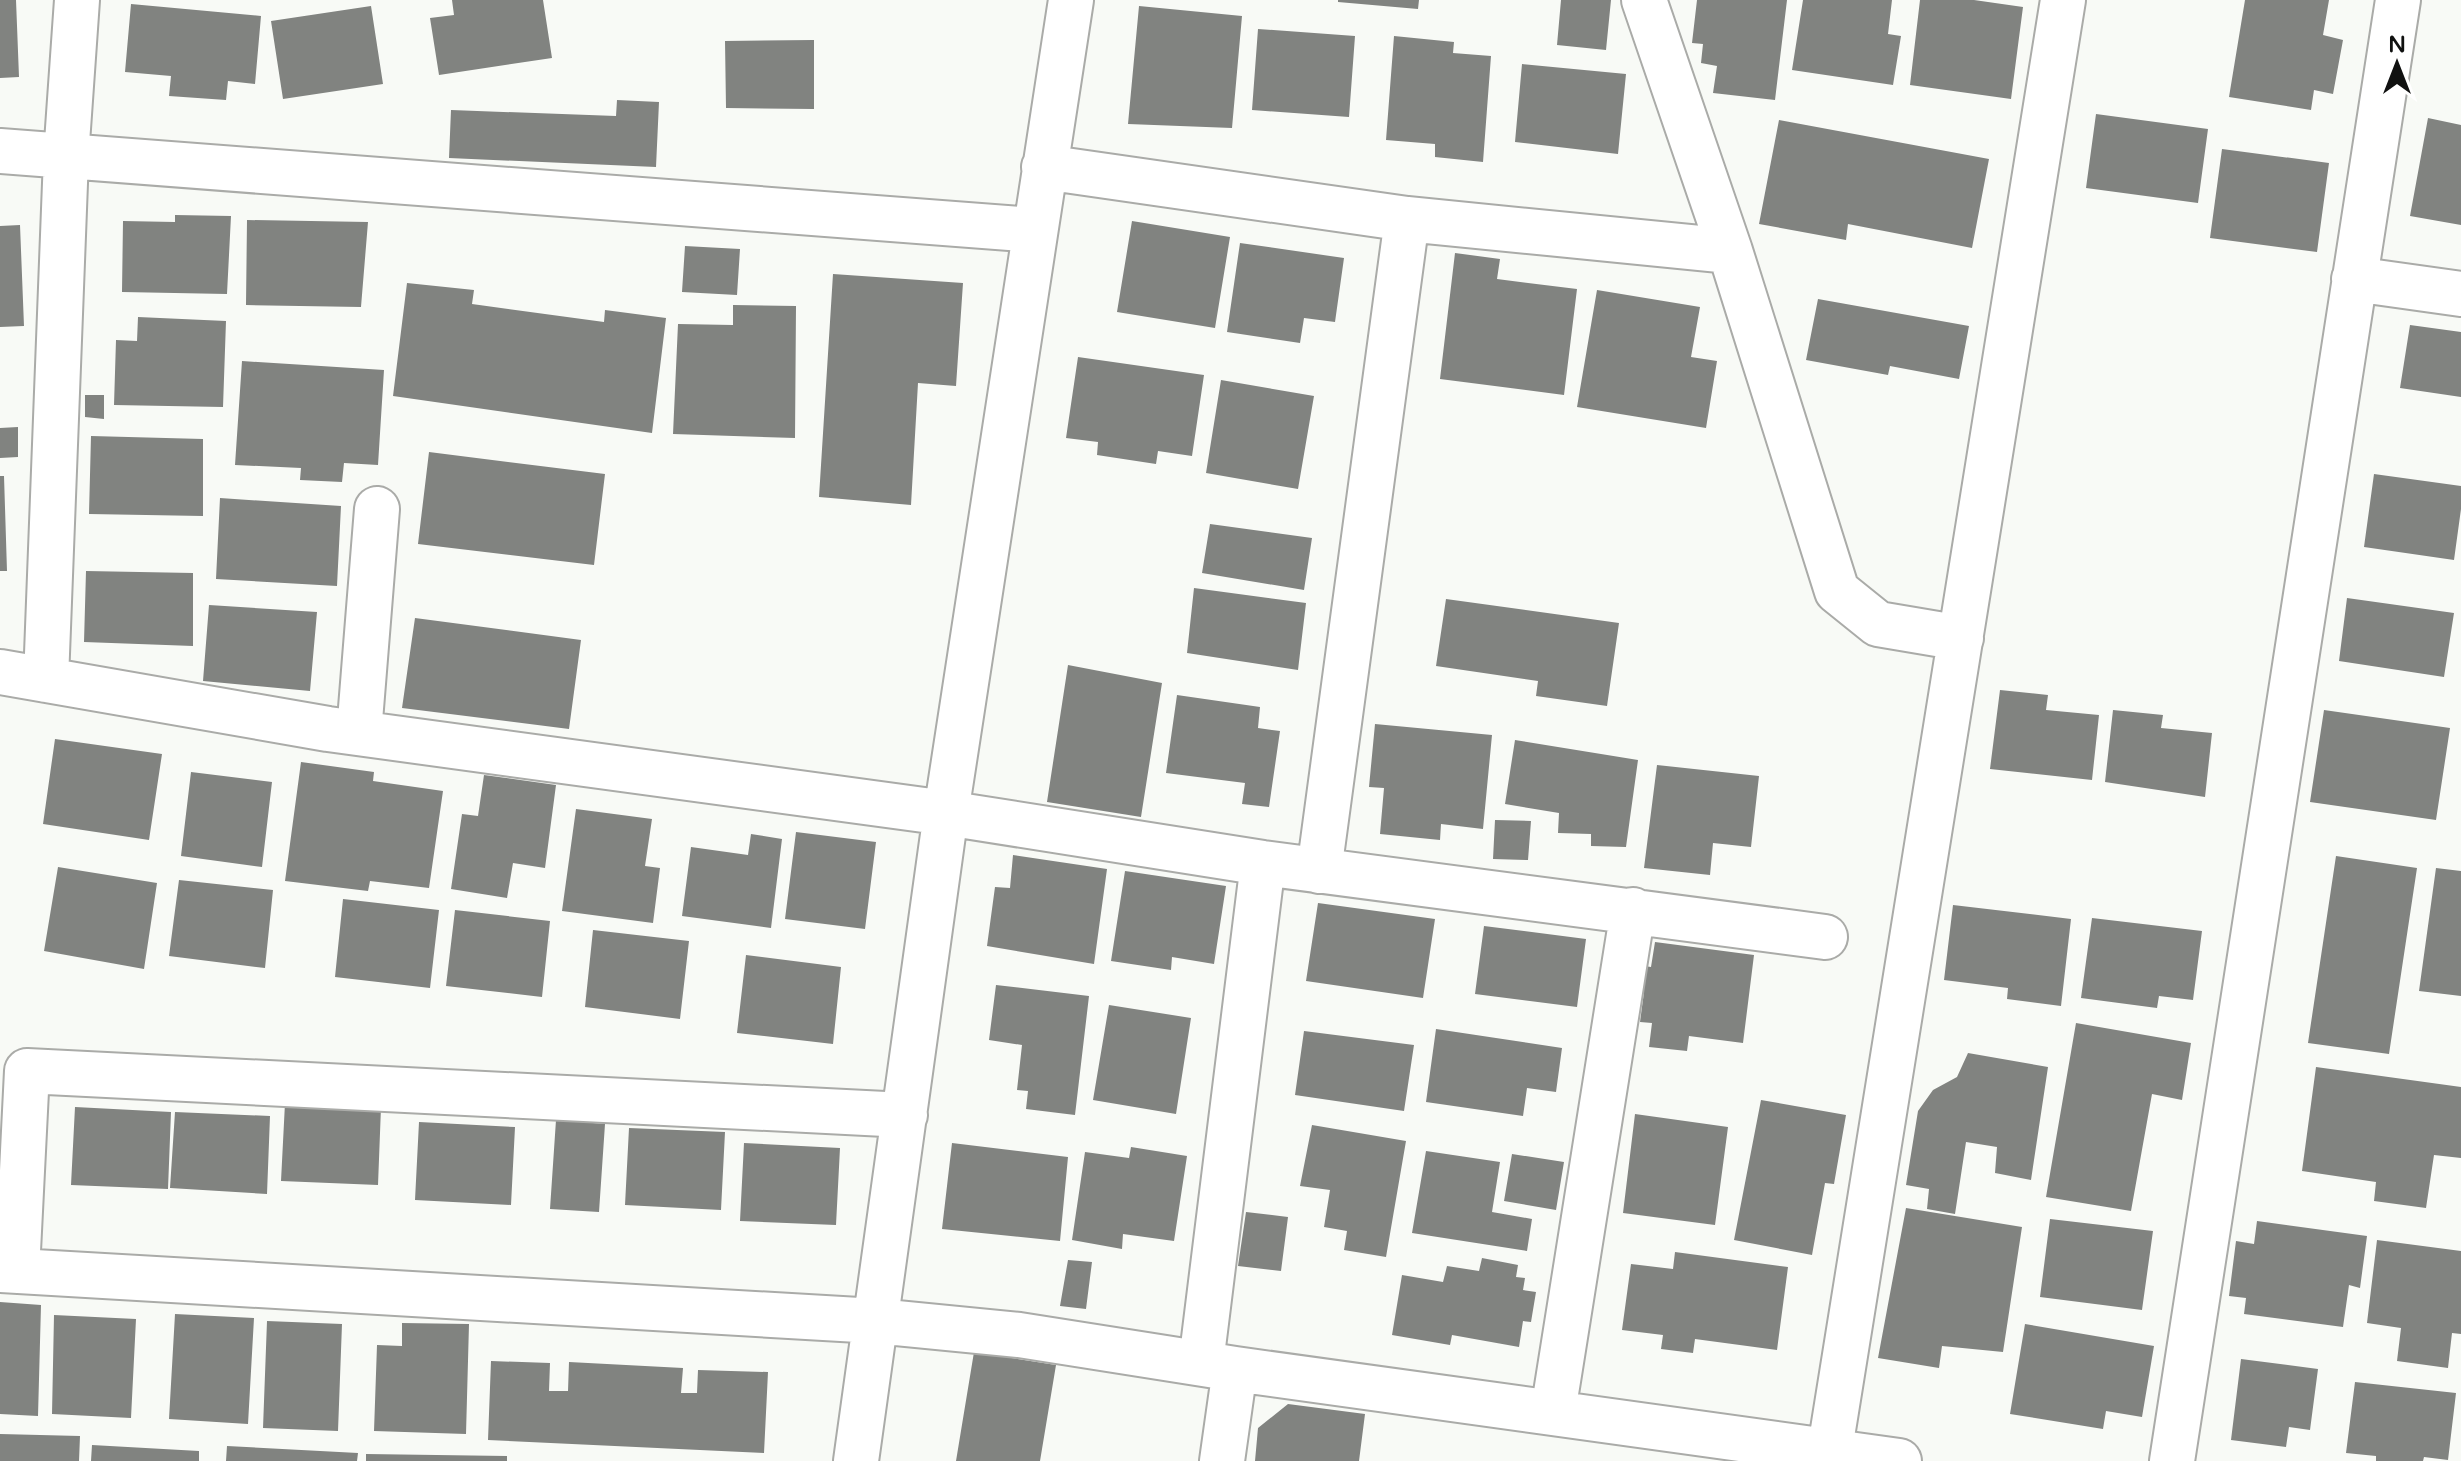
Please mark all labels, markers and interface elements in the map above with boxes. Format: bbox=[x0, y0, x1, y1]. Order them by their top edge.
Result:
north arrow bbox=[2357, 24, 2437, 104]
text: N bbox=[2388, 32, 2406, 58]

